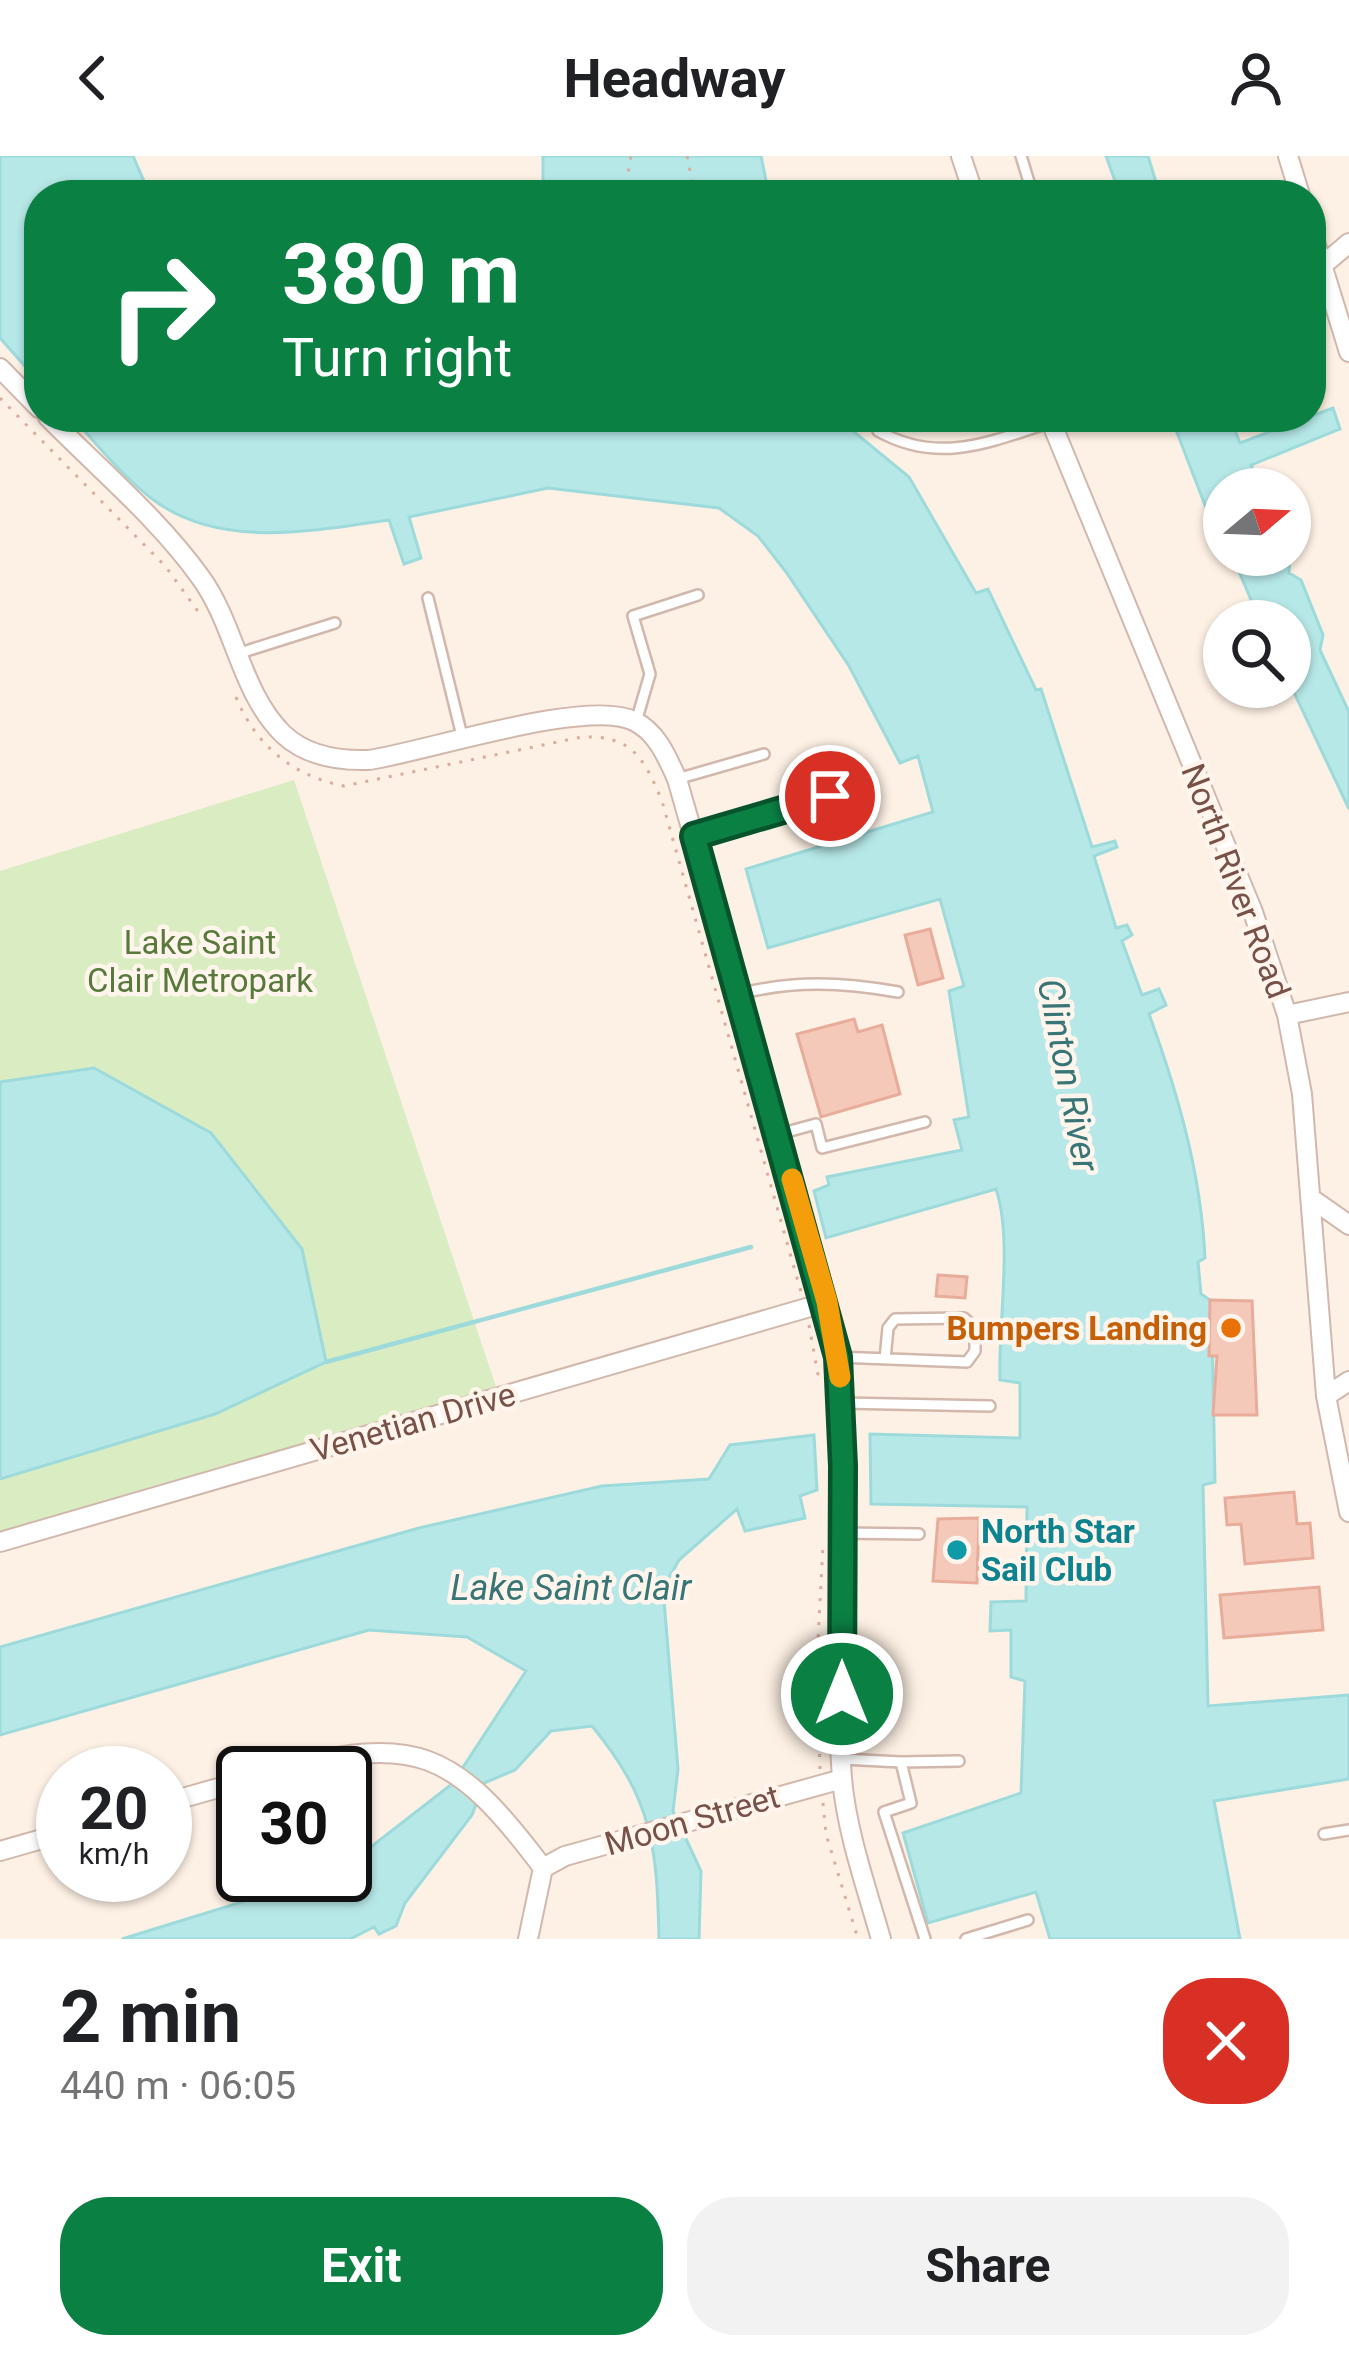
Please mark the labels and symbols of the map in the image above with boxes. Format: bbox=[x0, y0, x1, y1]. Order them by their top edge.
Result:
north arrow bbox=[1203, 468, 1311, 576]
pin bbox=[779, 745, 881, 847]
street label: North River Road bbox=[1173, 758, 1299, 1004]
park label: Lake Saint Clair Metropark bbox=[87, 923, 313, 1000]
water label: Clinton River bbox=[1029, 975, 1107, 1176]
place label: Bumpers Landing bbox=[947, 1309, 1207, 1348]
marker: Bumpers Landing bbox=[1218, 1315, 1244, 1341]
street label: Venetian Drive bbox=[306, 1374, 520, 1470]
place label: North Star Sail Club bbox=[981, 1512, 1135, 1589]
marker: North Star Sail Club bbox=[944, 1537, 970, 1563]
water label: Lake Saint Clair bbox=[451, 1567, 693, 1609]
position arrow bbox=[779, 1631, 905, 1757]
speed limit sign: 30 bbox=[216, 1746, 372, 1902]
street label: Moon Street bbox=[600, 1776, 784, 1864]

